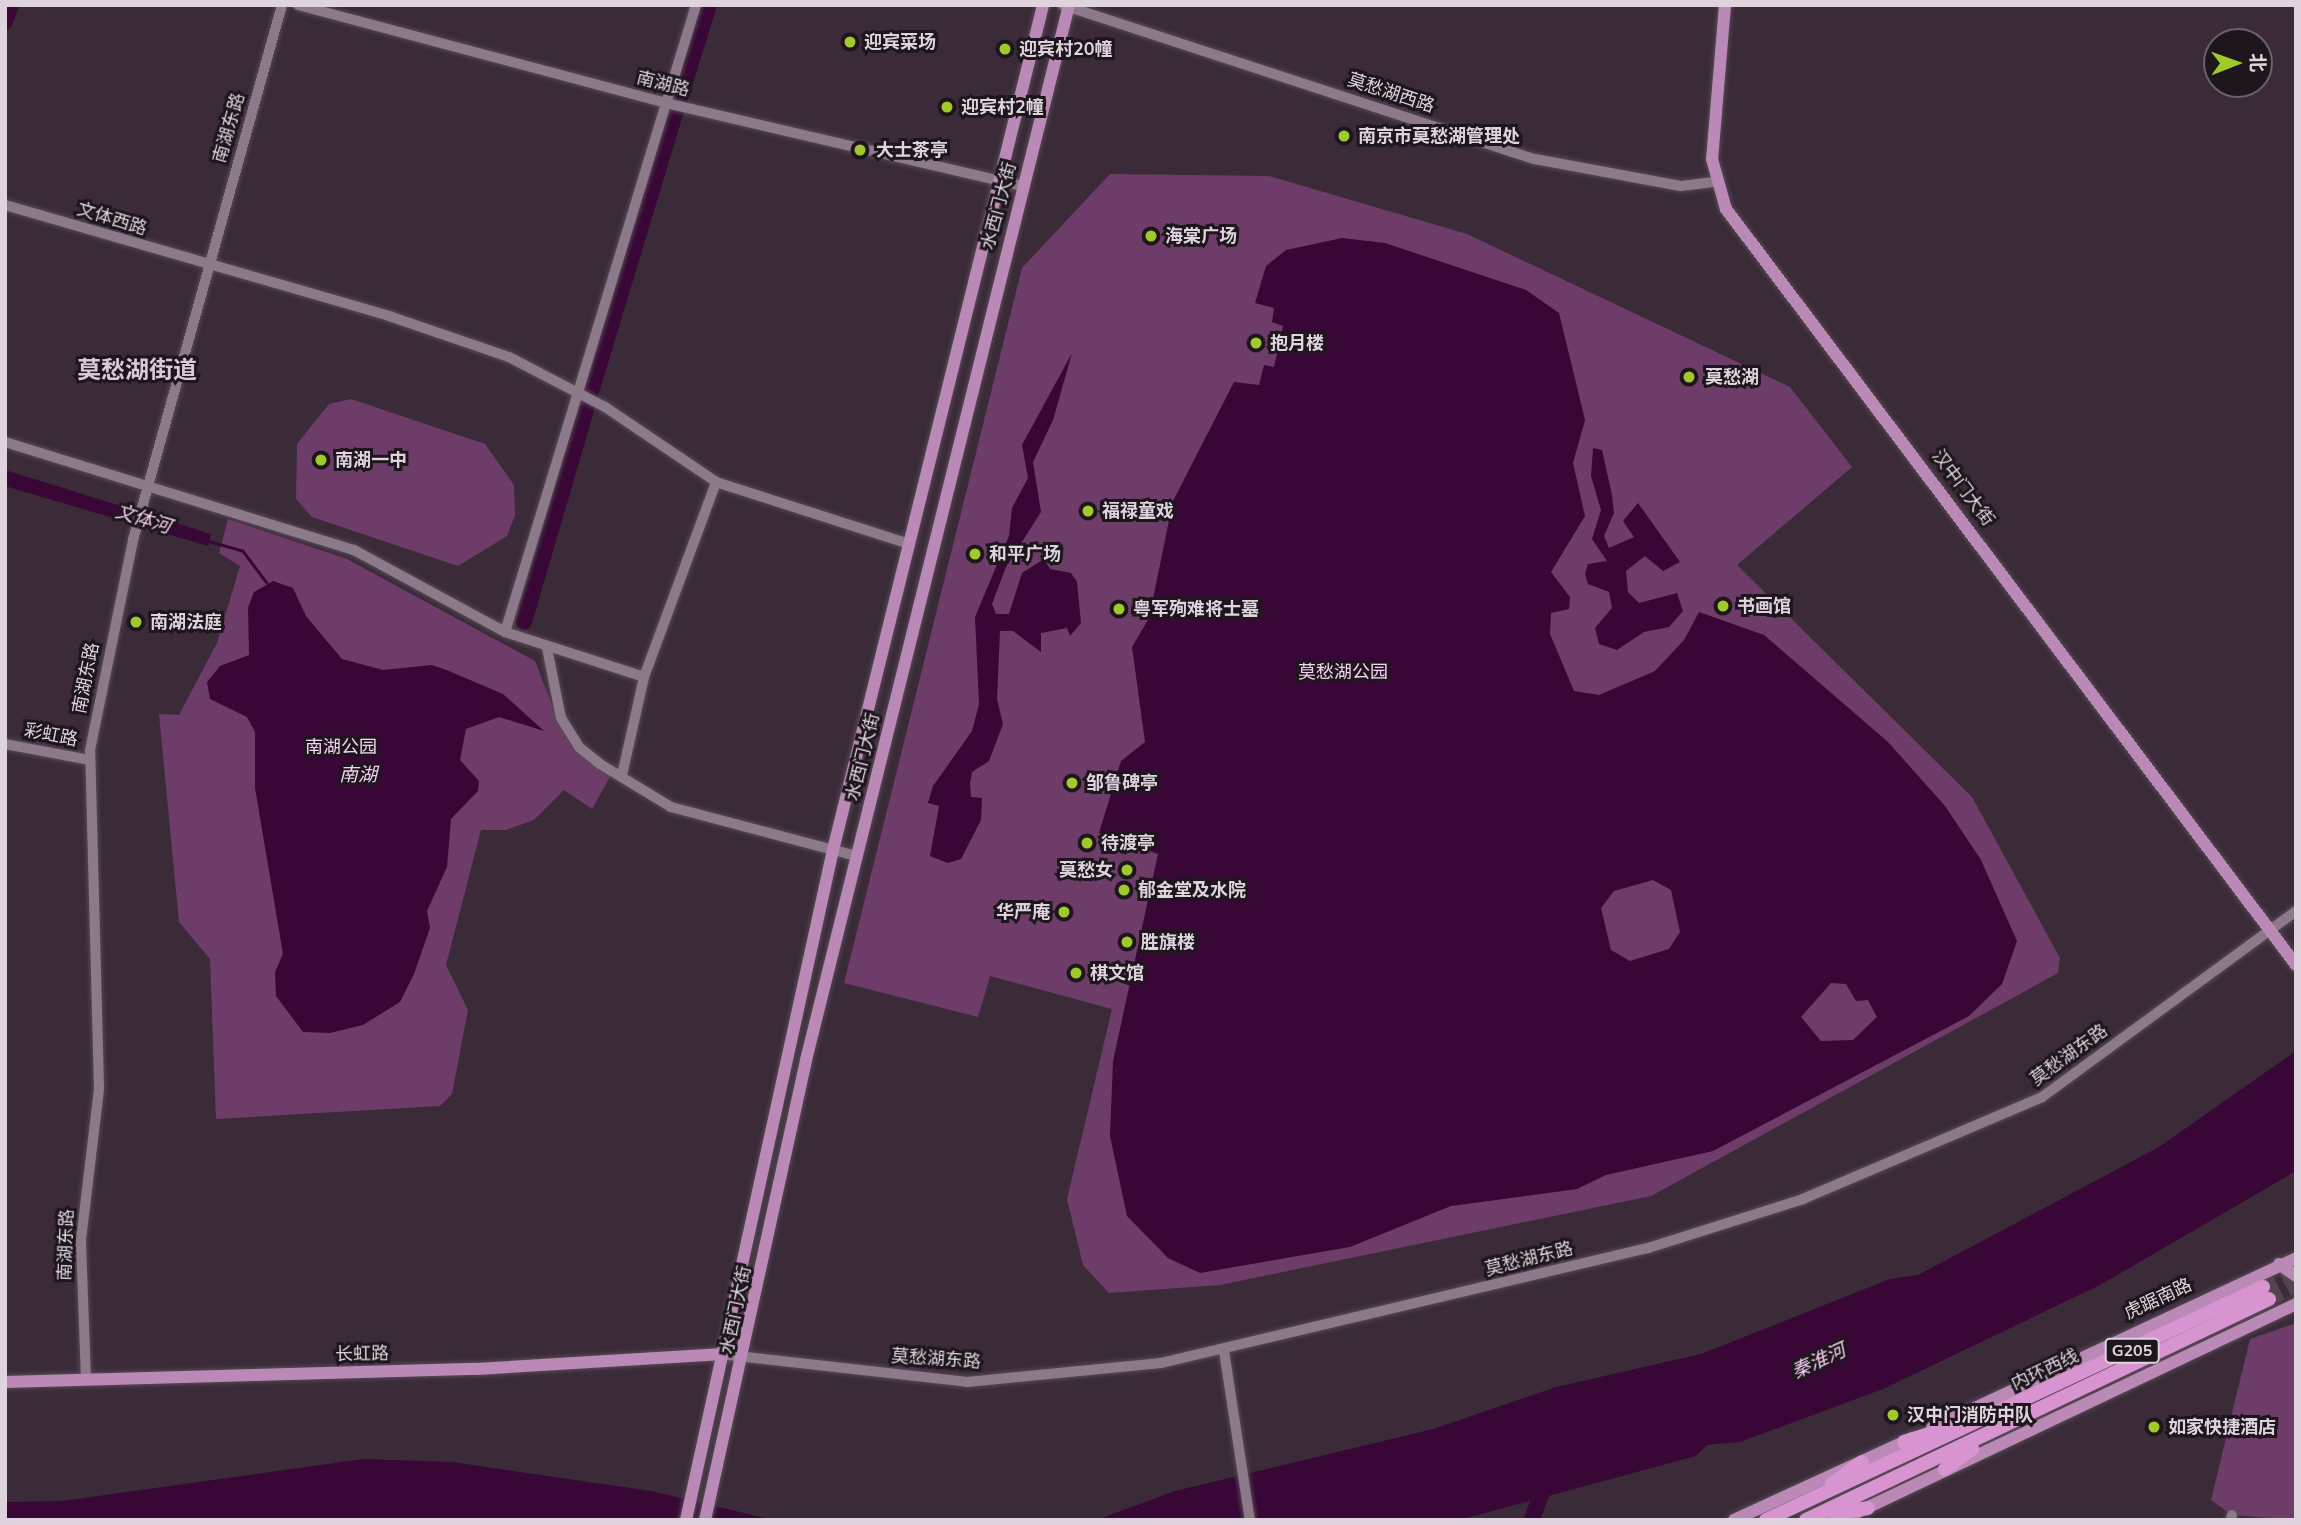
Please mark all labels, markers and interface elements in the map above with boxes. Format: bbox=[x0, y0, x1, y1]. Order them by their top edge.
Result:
north arrow bbox=[2203, 28, 2273, 98]
place label: 迎宾菜场 bbox=[864, 31, 936, 53]
marker: 迎宾菜场 bbox=[842, 34, 858, 50]
place label: 迎宾村20幢 bbox=[1019, 38, 1113, 60]
marker: 迎宾村20幢 bbox=[997, 41, 1013, 57]
text: 北 bbox=[2244, 53, 2270, 72]
street label: 南湖路 bbox=[634, 67, 692, 101]
street label: 莫愁湖西路 bbox=[1345, 69, 1437, 117]
street label: 南湖东路 bbox=[209, 90, 249, 166]
place label: 迎宾村2幢 bbox=[961, 96, 1044, 118]
marker: 迎宾村2幢 bbox=[939, 99, 955, 115]
place label: 南京市莫愁湖管理处 bbox=[1358, 125, 1520, 147]
marker: 南京市莫愁湖管理处 bbox=[1336, 128, 1352, 144]
place label: 大士茶亭 bbox=[876, 139, 948, 161]
marker: 大士茶亭 bbox=[850, 140, 870, 160]
street label: 水西门大街 bbox=[977, 160, 1021, 252]
street label: 文体西路 bbox=[74, 198, 150, 240]
place label: 海棠广场 bbox=[1165, 225, 1237, 247]
marker: 海棠广场 bbox=[1143, 228, 1159, 244]
place label: 抱月楼 bbox=[1270, 332, 1324, 354]
marker: 抱月楼 bbox=[1248, 335, 1264, 351]
district label: 莫愁湖街道 bbox=[77, 357, 197, 385]
place label: 莫愁湖 bbox=[1705, 366, 1759, 388]
marker: 莫愁湖 bbox=[1679, 367, 1699, 387]
street label: 汉中门大街 bbox=[1927, 446, 1999, 530]
place label: 南湖一中 bbox=[335, 449, 407, 471]
marker: 南湖一中 bbox=[313, 452, 329, 468]
place label: 福禄童戏 bbox=[1102, 500, 1174, 522]
water label: 文体河 bbox=[112, 501, 174, 539]
marker: 福禄童戏 bbox=[1080, 503, 1096, 519]
place label: 和平广场 bbox=[989, 543, 1061, 565]
marker: 和平广场 bbox=[967, 546, 983, 562]
place label: 书画馆 bbox=[1737, 595, 1791, 617]
place label: 粤军殉难将士墓 bbox=[1133, 598, 1259, 620]
marker: 书画馆 bbox=[1715, 598, 1731, 614]
marker: 粤军殉难将士墓 bbox=[1111, 601, 1127, 617]
place label: 南湖法庭 bbox=[150, 611, 222, 633]
marker: 南湖法庭 bbox=[128, 614, 144, 630]
street label: 南湖东路 bbox=[69, 641, 103, 715]
park label: 莫愁湖公园 bbox=[1298, 661, 1388, 683]
street label: 水西门大街 bbox=[842, 711, 884, 803]
street label: 彩虹路 bbox=[22, 719, 80, 751]
park label: 南湖公园 bbox=[305, 736, 377, 758]
water label: 南湖 bbox=[339, 765, 377, 787]
place label: 邹鲁碑亭 bbox=[1086, 772, 1158, 794]
marker: 邹鲁碑亭 bbox=[1064, 775, 1080, 791]
place label: 待渡亭 bbox=[1101, 832, 1155, 854]
marker: 待渡亭 bbox=[1079, 835, 1095, 851]
place label: 莫愁女 bbox=[1059, 859, 1113, 881]
marker: 莫愁女 bbox=[1119, 862, 1135, 878]
place label: 郁金堂及水院 bbox=[1138, 879, 1246, 901]
marker: 郁金堂及水院 bbox=[1116, 882, 1132, 898]
place label: 华严庵 bbox=[996, 901, 1050, 923]
marker: 华严庵 bbox=[1056, 904, 1072, 920]
place label: 胜旗楼 bbox=[1141, 931, 1195, 953]
marker: 胜旗楼 bbox=[1119, 934, 1135, 950]
place label: 棋文馆 bbox=[1090, 962, 1144, 984]
marker: 棋文馆 bbox=[1068, 965, 1084, 981]
street label: 莫愁湖东路 bbox=[2026, 1020, 2112, 1090]
street label: 南湖东路 bbox=[54, 1209, 78, 1281]
street label: 莫愁湖东路 bbox=[1483, 1238, 1575, 1280]
street label: 水西门大街 bbox=[716, 1264, 756, 1356]
street label: 虎踞南路 bbox=[2121, 1274, 2195, 1324]
road number: G205 bbox=[2104, 1338, 2160, 1364]
water label: 秦淮河 bbox=[1788, 1340, 1850, 1384]
street label: 长虹路 bbox=[335, 1343, 389, 1365]
street label: 莫愁湖东路 bbox=[890, 1345, 982, 1373]
street label: 内环西线 bbox=[2008, 1345, 2082, 1395]
place label: 汉中门消防中队 bbox=[1907, 1404, 2033, 1426]
marker: 汉中门消防中队 bbox=[1885, 1407, 1901, 1423]
place label: 如家快捷酒店 bbox=[2168, 1416, 2276, 1438]
marker: 如家快捷酒店 bbox=[2146, 1419, 2162, 1435]

